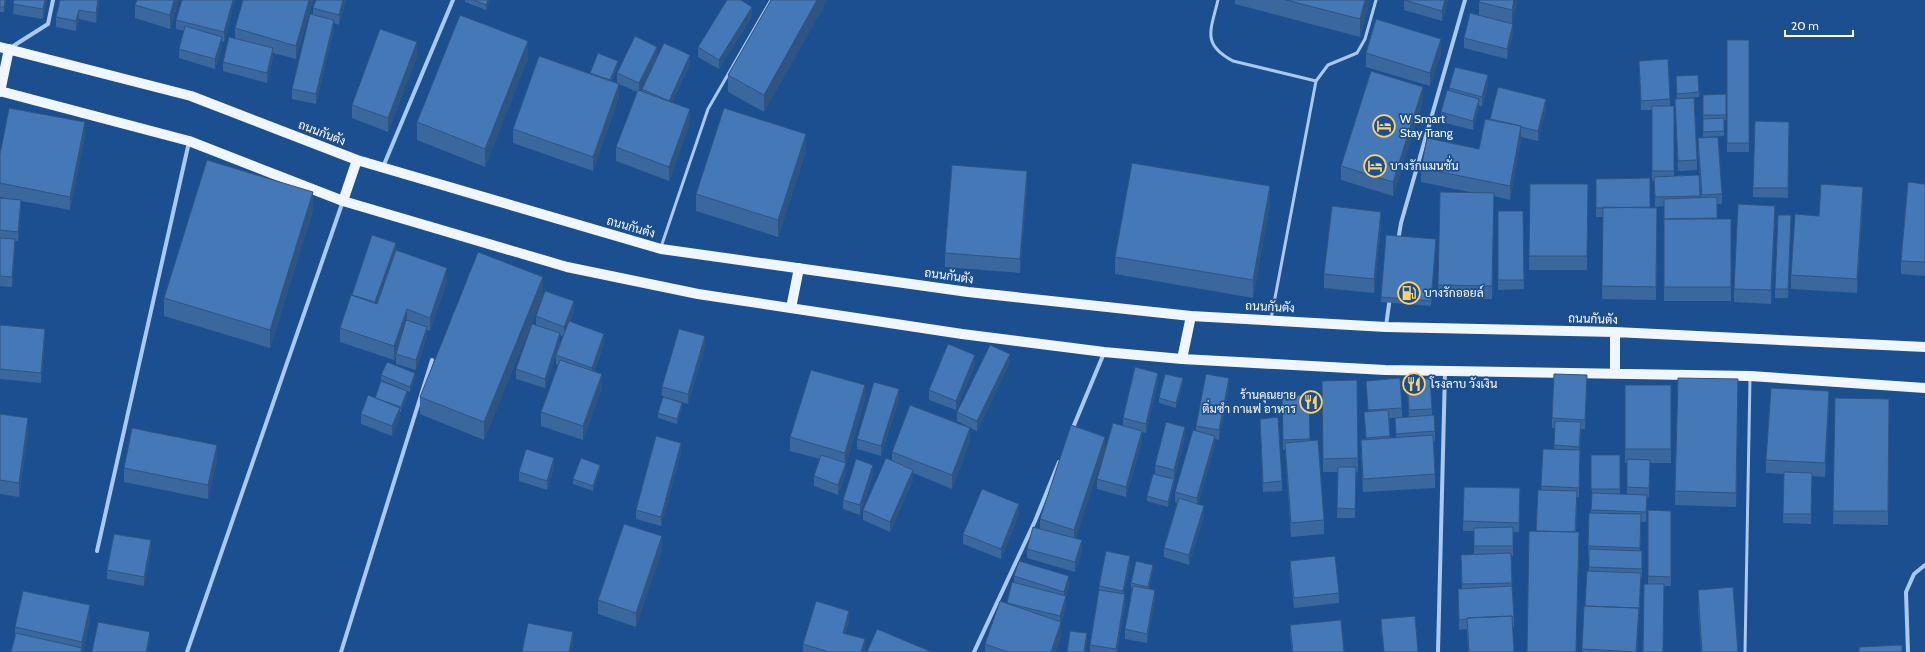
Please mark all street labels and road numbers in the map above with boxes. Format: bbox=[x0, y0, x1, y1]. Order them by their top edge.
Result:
street label: ถนนกันตัง bbox=[296, 117, 348, 148]
street label: ถนนกันตัง bbox=[605, 212, 657, 241]
street label: ถนนกันตัง bbox=[923, 265, 975, 286]
street label: ถนนกันตัง bbox=[1245, 298, 1295, 315]
street label: ถนนกันตัง bbox=[1568, 310, 1618, 327]

